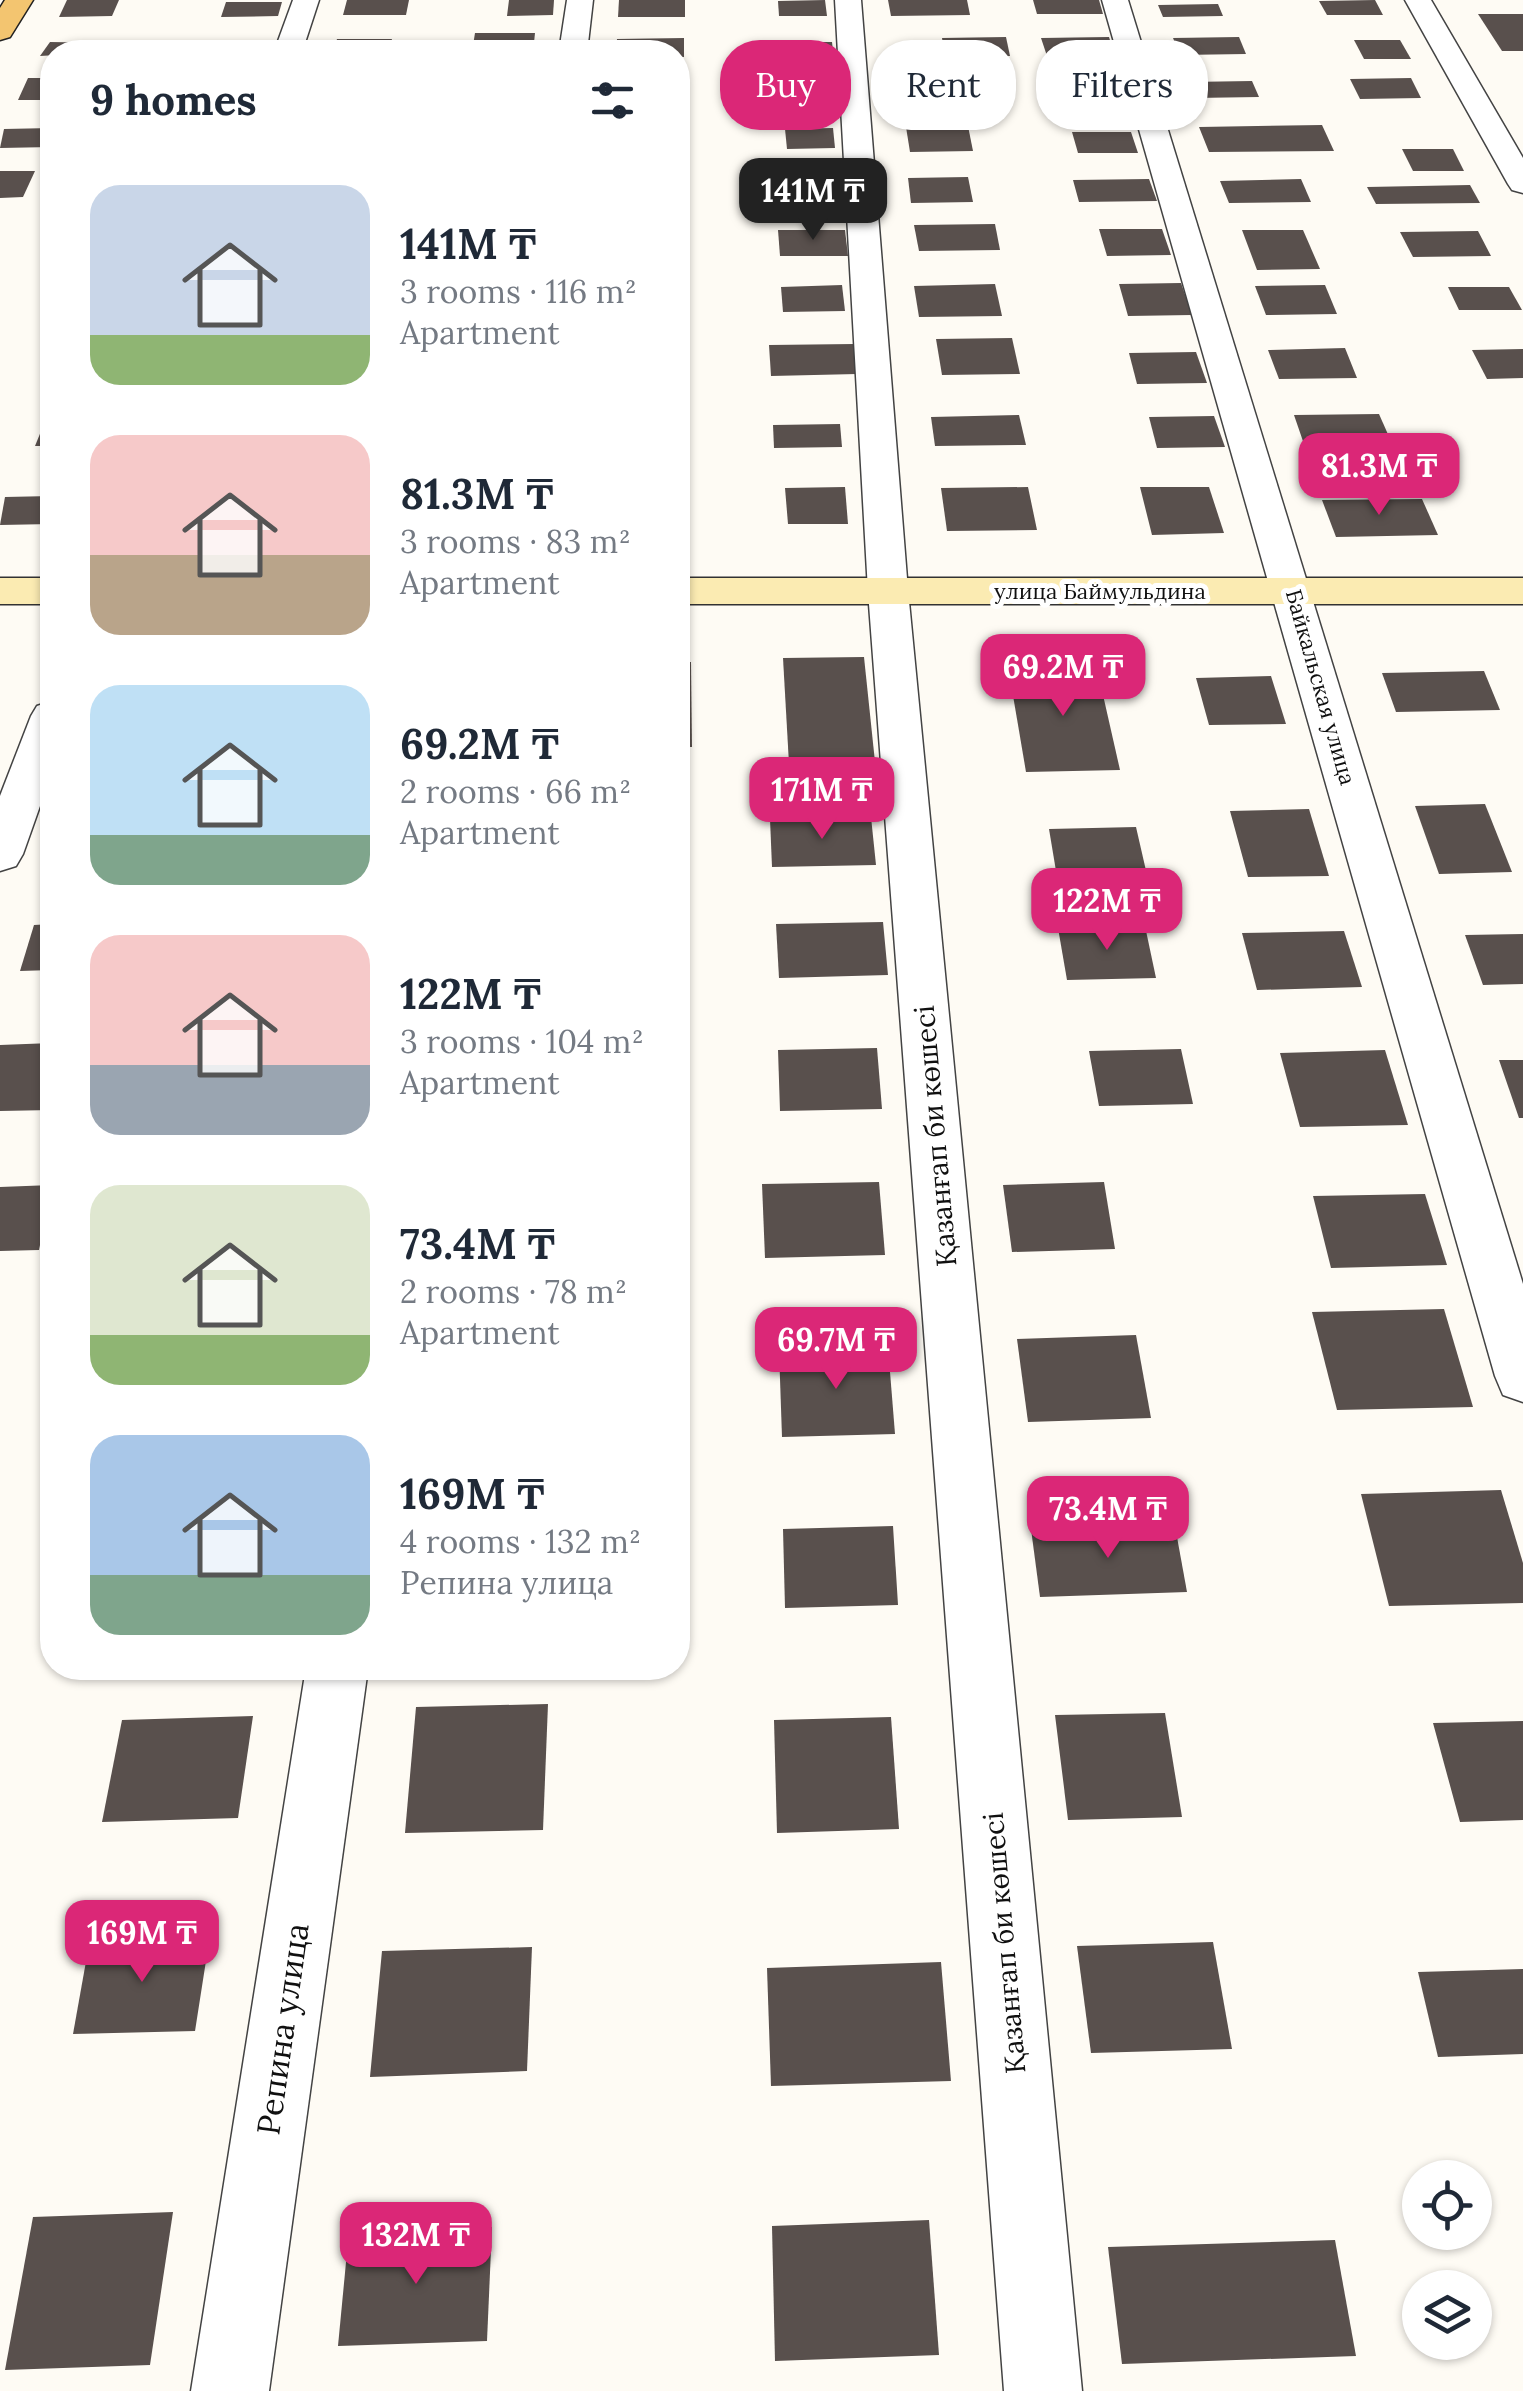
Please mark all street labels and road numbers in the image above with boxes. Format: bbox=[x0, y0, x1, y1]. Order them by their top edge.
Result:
street label: улица Баймульдина bbox=[994, 577, 1206, 605]
street label: Байкальская улица bbox=[1280, 586, 1362, 788]
street label: Қазанғап би көшесі bbox=[906, 1004, 964, 1268]
street label: Қазанғап би көшесі bbox=[975, 1811, 1033, 2075]
street label: Репина улица bbox=[247, 1920, 318, 2137]

